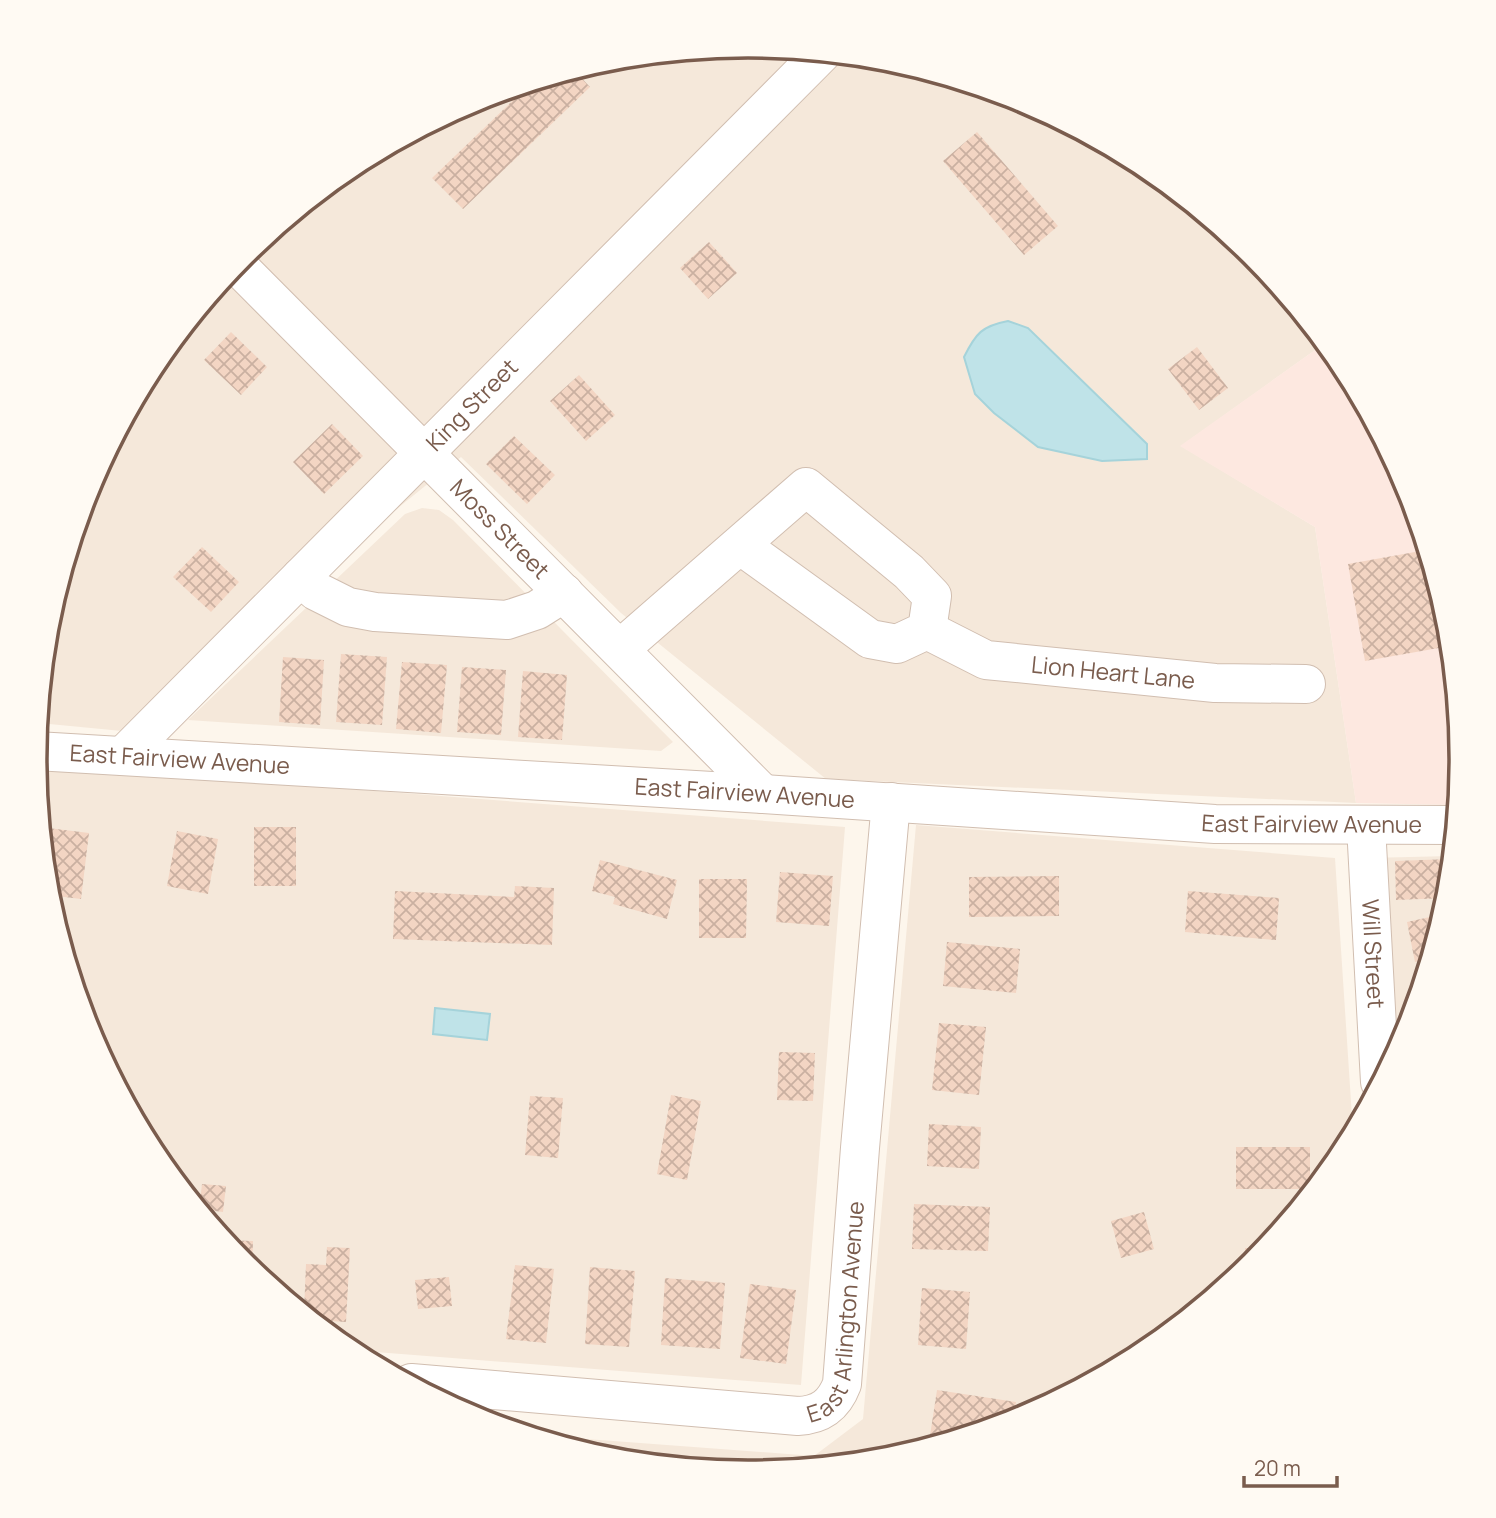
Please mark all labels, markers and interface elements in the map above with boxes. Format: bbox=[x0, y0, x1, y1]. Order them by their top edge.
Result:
street label: King Street bbox=[418, 351, 524, 458]
street label: Moss Street bbox=[444, 471, 557, 586]
street label: Lion Heart Lane bbox=[1030, 648, 1197, 696]
street label: East Fairview Avenue bbox=[69, 736, 291, 781]
street label: East Fairview Avenue bbox=[634, 769, 856, 815]
street label: East Fairview Avenue bbox=[1201, 806, 1422, 840]
street label: Will Street bbox=[1355, 898, 1393, 1009]
street label: East Arlington Avenue bbox=[802, 1200, 871, 1430]
scale bar bbox=[1244, 1444, 1337, 1488]
text: 20 m bbox=[1254, 1454, 1301, 1482]

